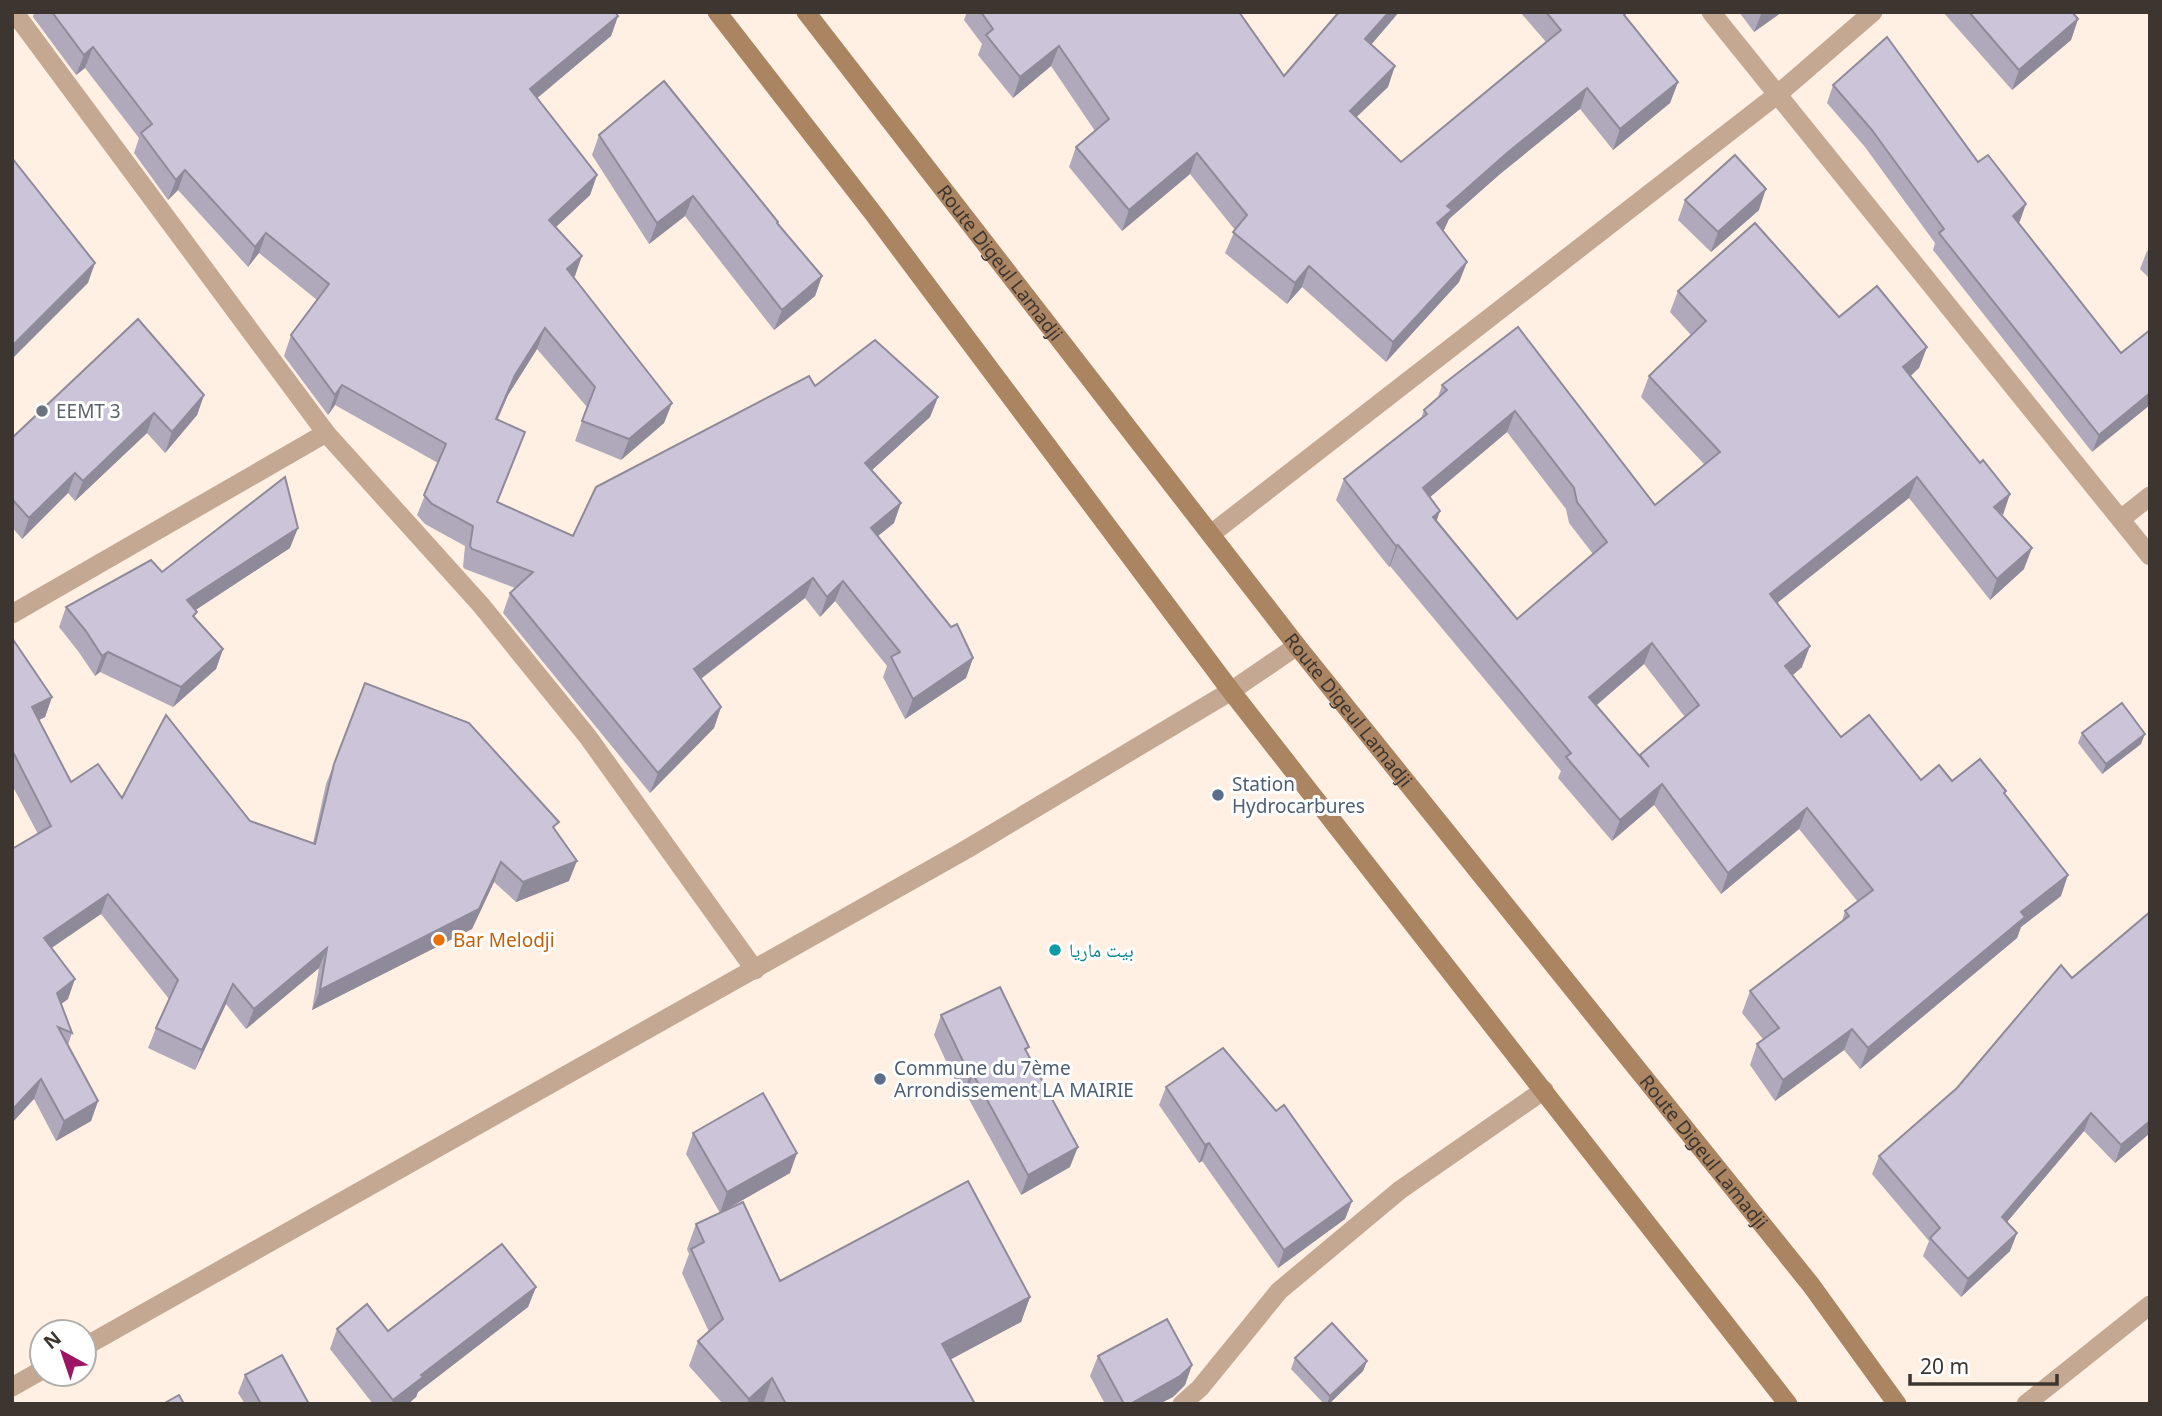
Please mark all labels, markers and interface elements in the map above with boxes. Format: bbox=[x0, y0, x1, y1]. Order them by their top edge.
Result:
street label: Route Digeul Lamadji bbox=[931, 179, 1069, 346]
place label: EEMT 3 bbox=[56, 398, 121, 424]
marker: EEMT 3 bbox=[34, 403, 50, 419]
street label: Route Digeul Lamadji bbox=[1279, 627, 1418, 793]
place label: Station Hydrocarbures bbox=[1232, 771, 1365, 819]
marker: Station Hydrocarbures bbox=[1210, 787, 1226, 803]
place label: Bar Melodji bbox=[453, 927, 555, 953]
marker: Bar Melodji bbox=[431, 932, 447, 948]
place label: بيت ماريا bbox=[1069, 937, 1134, 963]
marker: بيت ماريا bbox=[1047, 942, 1063, 958]
place label: Commune du 7ème Arrondissement LA MAIRIE bbox=[894, 1055, 1134, 1103]
street label: Route Digeul Lamadji bbox=[1634, 1069, 1774, 1234]
marker: Commune du 7ème Arrondissement LA MAIRIE bbox=[872, 1071, 888, 1087]
north arrow bbox=[28, 1318, 98, 1388]
text: N bbox=[38, 1325, 66, 1355]
scale bar bbox=[1910, 1342, 2057, 1386]
text: 20 m bbox=[1920, 1352, 1969, 1380]

